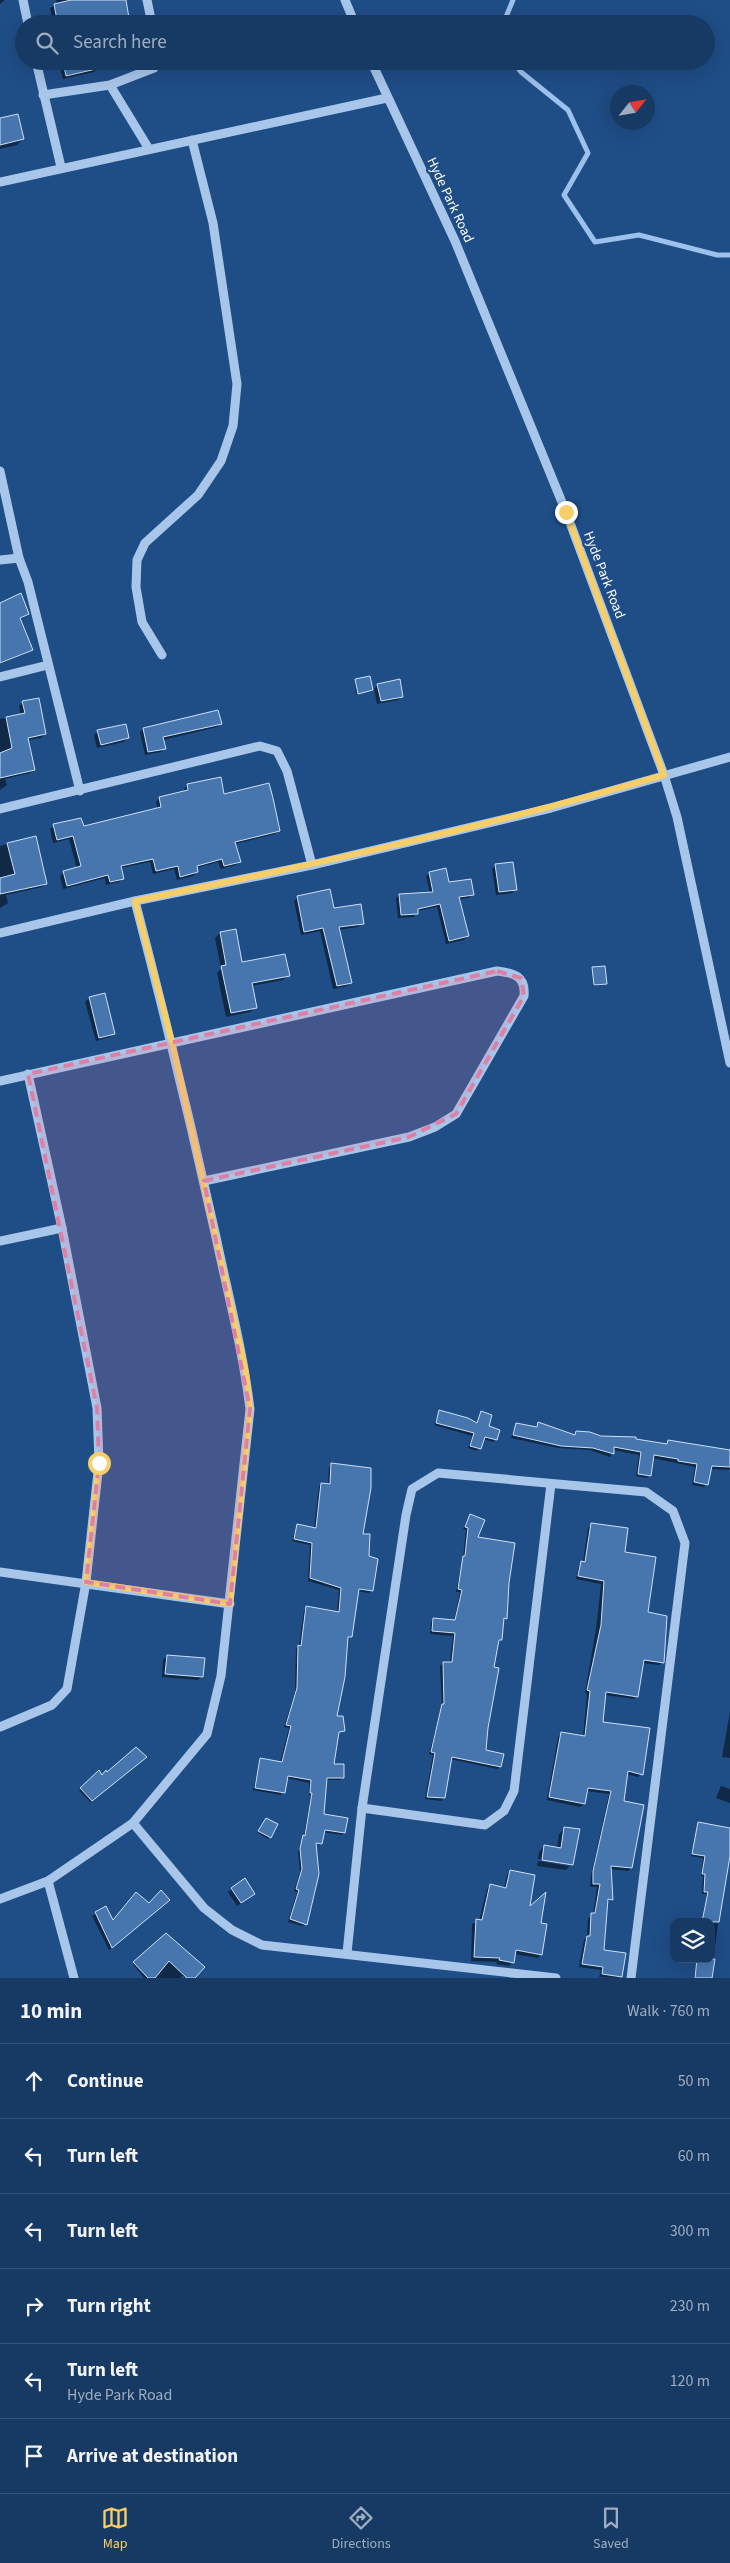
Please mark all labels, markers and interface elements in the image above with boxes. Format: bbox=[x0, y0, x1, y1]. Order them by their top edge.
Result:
search box bbox=[15, 15, 715, 70]
icon: search bbox=[33, 29, 61, 57]
text: Search here bbox=[73, 29, 167, 56]
north arrow bbox=[610, 85, 655, 130]
street label: Hyde Park Road bbox=[421, 154, 479, 246]
route end bbox=[555, 501, 578, 524]
street label: Hyde Park Road bbox=[578, 528, 630, 622]
route start bbox=[88, 1452, 111, 1475]
map controls bbox=[670, 1918, 715, 1963]
button: layers bbox=[670, 1918, 715, 1963]
text: 10 min bbox=[20, 1996, 82, 2026]
text: Walk · 760 m bbox=[627, 2000, 710, 2022]
icon: ahead bbox=[20, 2067, 48, 2095]
text: Continue bbox=[67, 2068, 144, 2095]
text: 50 m bbox=[678, 2070, 710, 2092]
icon: left bbox=[20, 2142, 48, 2170]
text: Turn left bbox=[67, 2143, 138, 2170]
text: 60 m bbox=[678, 2145, 710, 2167]
icon: left bbox=[20, 2217, 48, 2245]
text: Turn left bbox=[67, 2218, 138, 2245]
text: 300 m bbox=[670, 2220, 710, 2242]
icon: right bbox=[20, 2292, 48, 2320]
text: Turn right bbox=[67, 2293, 151, 2320]
text: 230 m bbox=[670, 2295, 710, 2317]
text: Turn left bbox=[67, 2357, 138, 2384]
icon: left bbox=[20, 2367, 48, 2395]
text: 120 m bbox=[670, 2370, 710, 2392]
text: Hyde Park Road bbox=[67, 2384, 172, 2406]
icon: arrive bbox=[20, 2442, 48, 2470]
text: Arrive at destination bbox=[67, 2443, 238, 2470]
tab: Map bbox=[101, 2504, 129, 2554]
tab: Directions bbox=[331, 2504, 391, 2554]
tab: Saved bbox=[593, 2504, 629, 2554]

